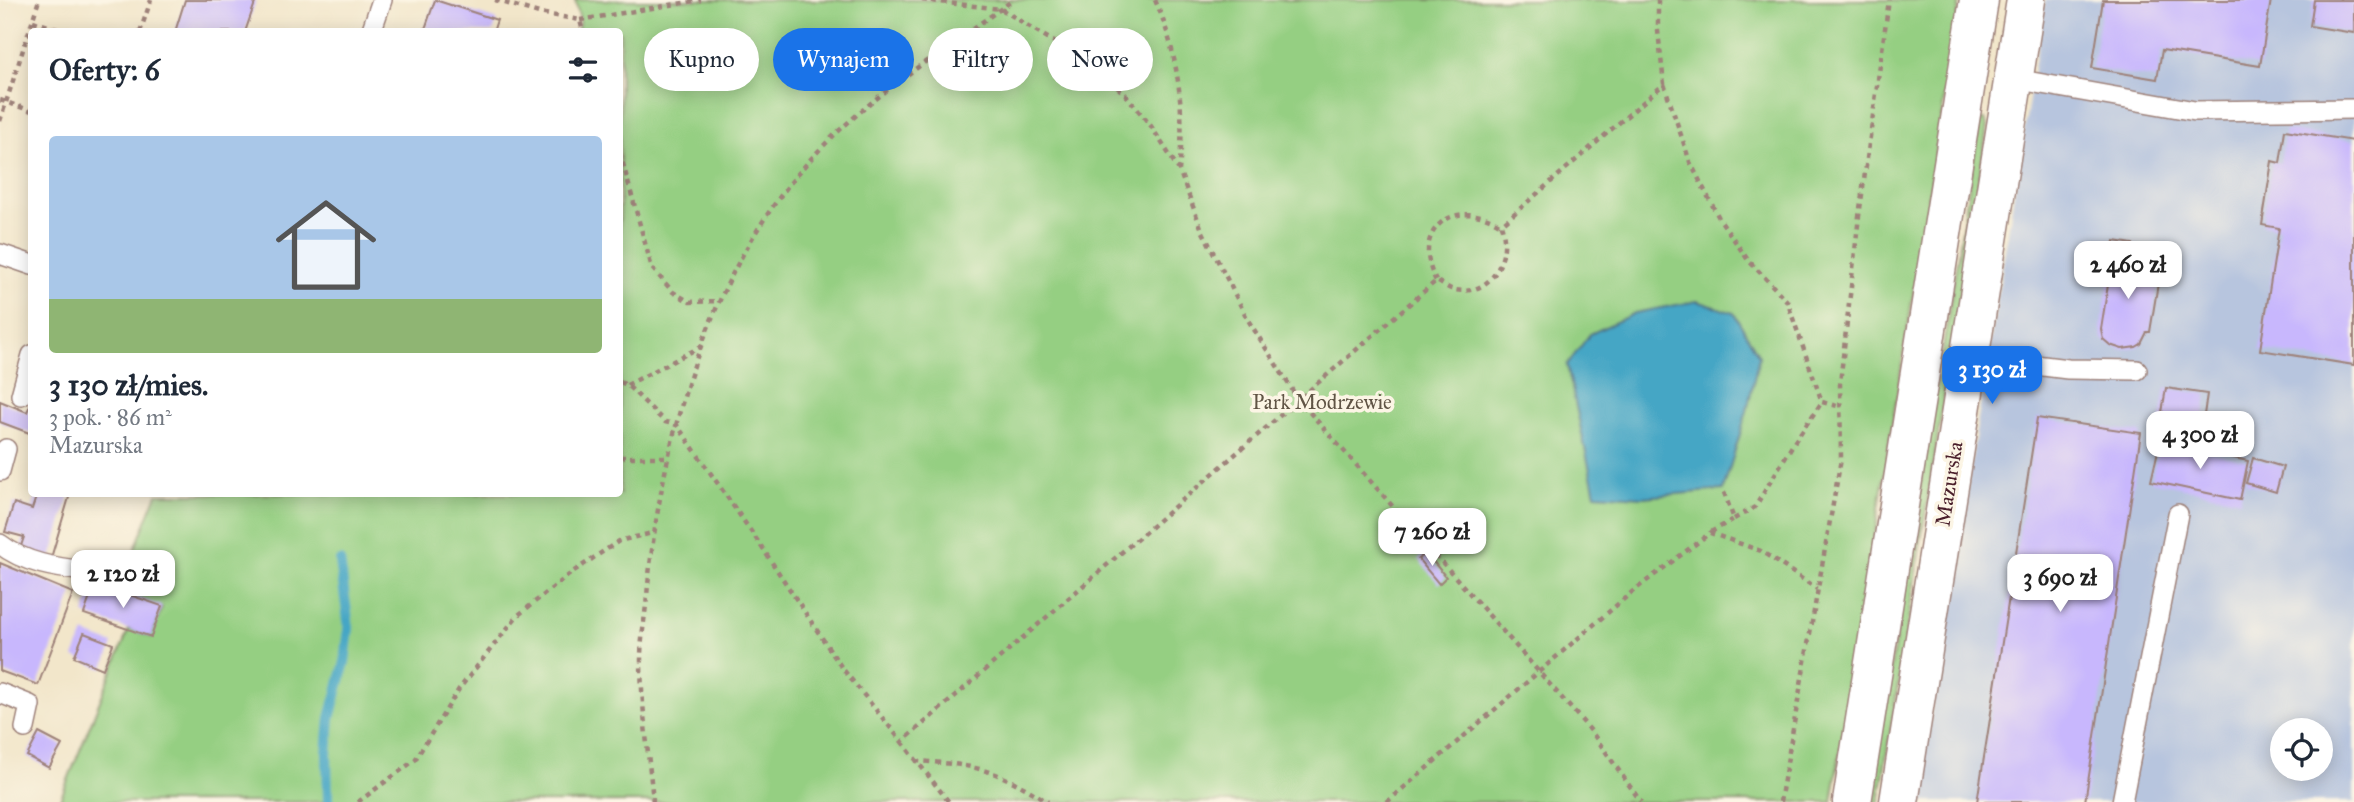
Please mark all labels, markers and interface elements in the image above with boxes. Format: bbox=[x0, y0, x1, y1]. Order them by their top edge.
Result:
chip: Kupno bbox=[644, 28, 759, 91]
chip: Wynajem bbox=[773, 28, 914, 91]
chip: Filtry bbox=[928, 28, 1033, 91]
chip: Nowe bbox=[1047, 28, 1153, 91]
icon: filters bbox=[564, 51, 602, 89]
text: Oferty: 6 bbox=[49, 52, 160, 88]
icon: home bbox=[263, 182, 389, 308]
pin: 2 460 zł bbox=[2056, 242, 2200, 301]
text: 2 460 zł bbox=[2090, 250, 2166, 278]
pin: 3 130 zł bbox=[1920, 346, 2064, 406]
text: 3 130 zł bbox=[1958, 355, 2026, 383]
text: 3 130 zł/mies. bbox=[49, 367, 208, 403]
park label: Park Modrzewie bbox=[1252, 389, 1392, 415]
text: 3 pok. · 86 m² bbox=[49, 403, 172, 431]
pin: 4 300 zł bbox=[2128, 412, 2272, 471]
text: 4 300 zł bbox=[2162, 420, 2238, 448]
text: Mazurska bbox=[49, 431, 143, 459]
street label: Mazurska bbox=[1929, 440, 1969, 528]
pin: 7 260 zł bbox=[1360, 508, 1504, 568]
text: 7 260 zł bbox=[1394, 517, 1470, 545]
pin: 2 120 zł bbox=[51, 550, 195, 610]
pin: 3 690 zł bbox=[1988, 554, 2132, 614]
text: 2 120 zł bbox=[87, 559, 159, 587]
text: 3 690 zł bbox=[2023, 563, 2097, 591]
map controls bbox=[2270, 718, 2333, 781]
button: locate bbox=[2270, 718, 2333, 781]

